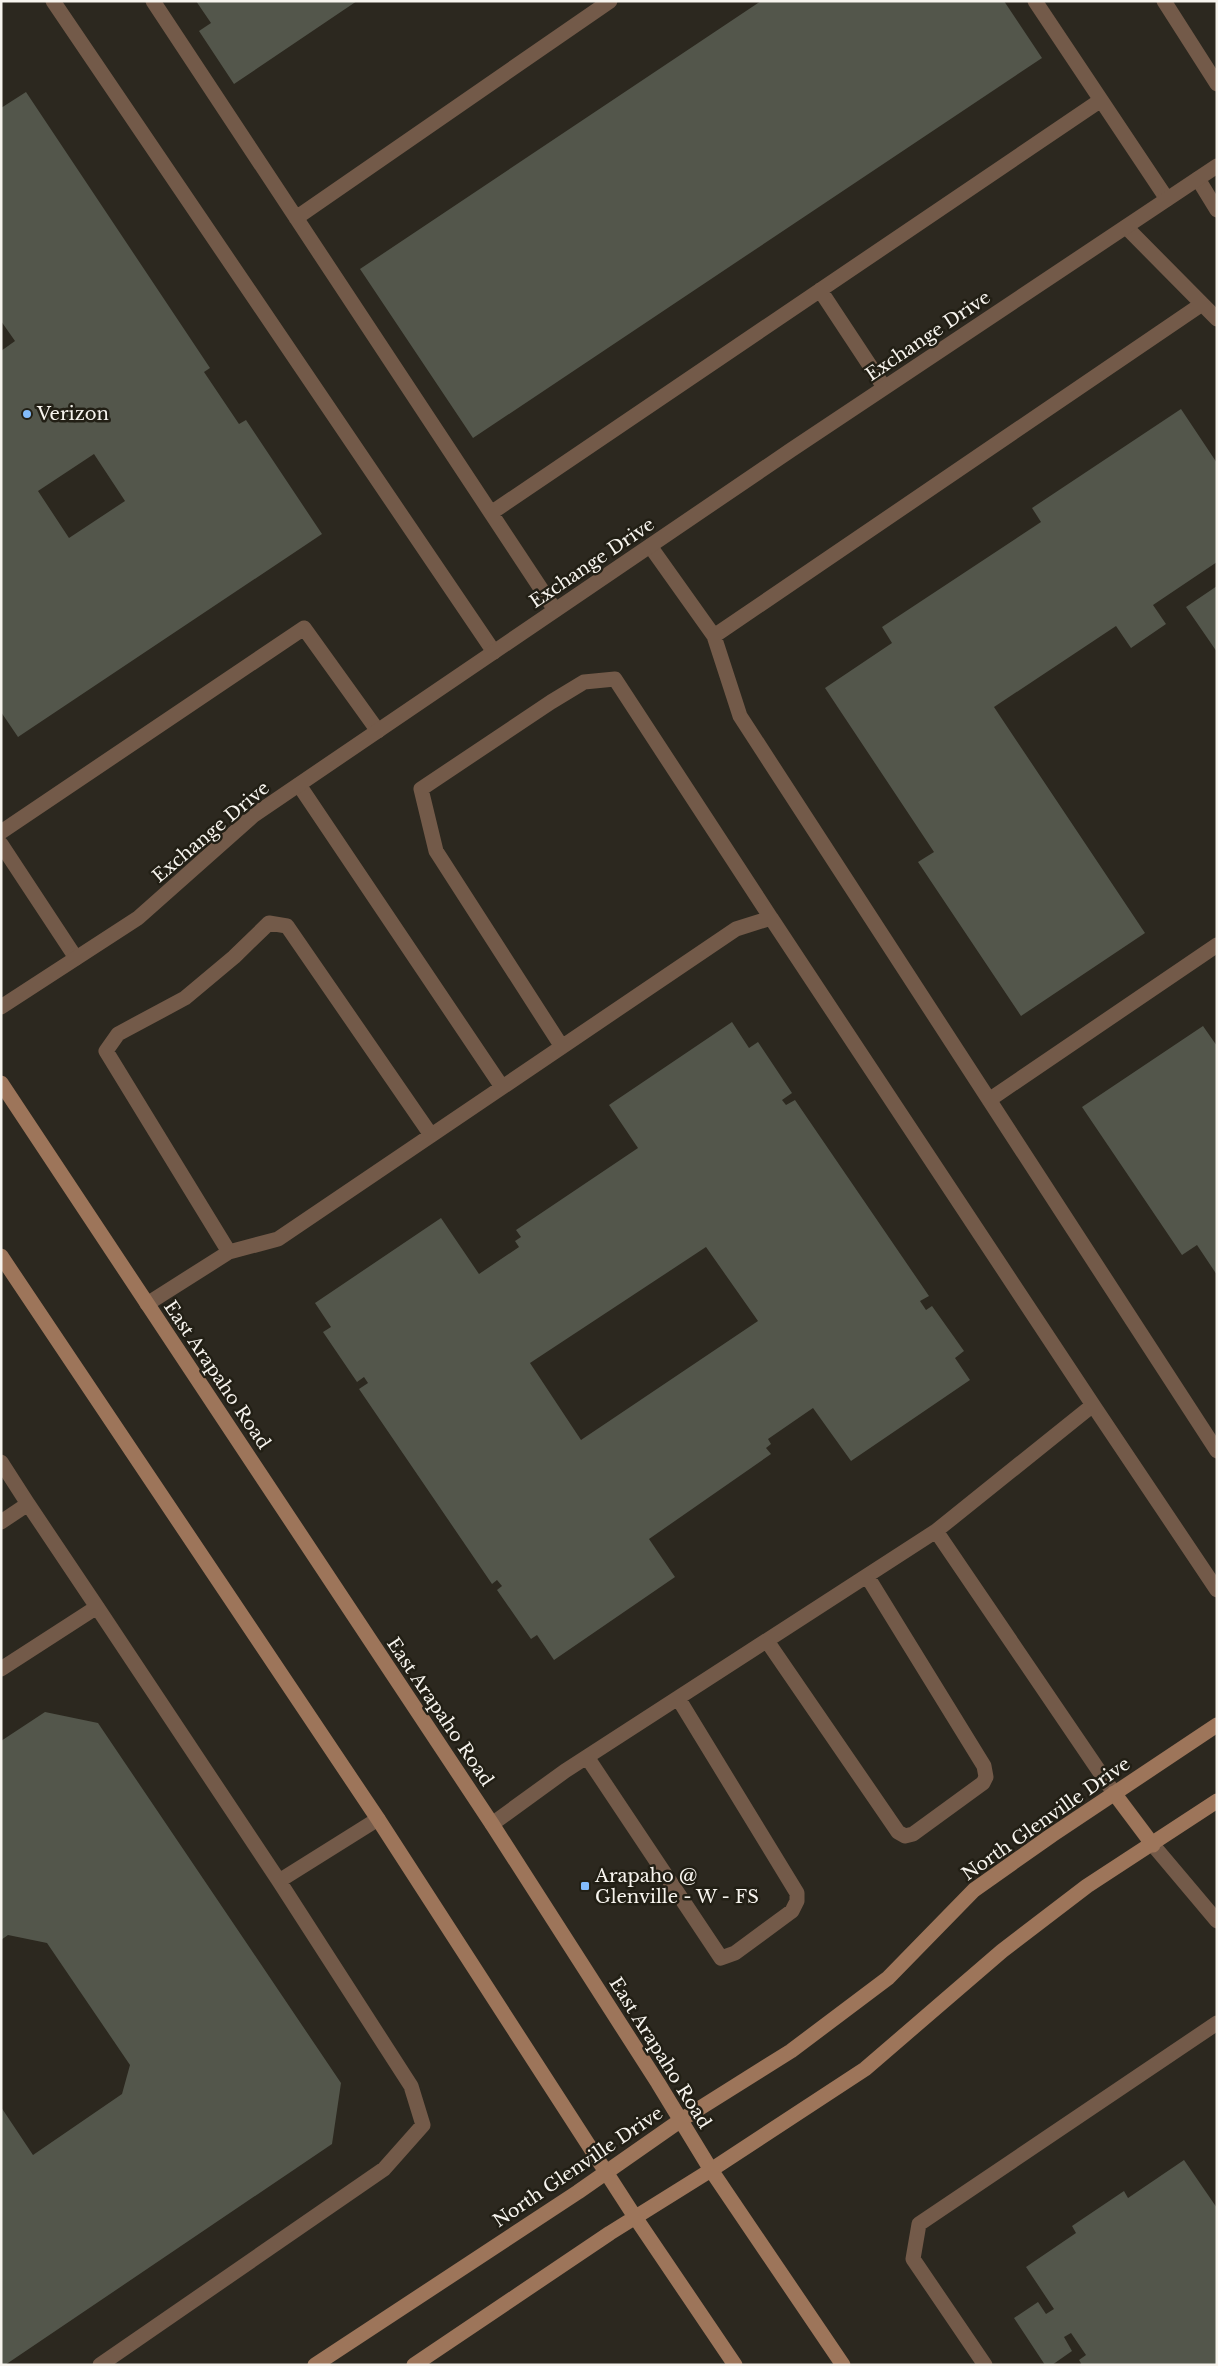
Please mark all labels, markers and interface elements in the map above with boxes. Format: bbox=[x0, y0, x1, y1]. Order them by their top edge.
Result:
street label: Exchange Drive bbox=[861, 286, 995, 386]
place label: Verizon bbox=[36, 403, 109, 425]
marker: Verizon bbox=[21, 408, 33, 420]
street label: Exchange Drive bbox=[525, 513, 659, 613]
street label: Exchange Drive bbox=[148, 777, 274, 887]
street label: East Arapaho Road bbox=[159, 1297, 275, 1453]
street label: East Arapaho Road bbox=[382, 1634, 498, 1790]
street label: North Glenville Drive bbox=[958, 1753, 1134, 1885]
place label: Arapaho @ Glenville - W - FS bbox=[594, 1865, 759, 1908]
marker: Arapaho @ Glenville - W - FS bbox=[579, 1880, 591, 1892]
street label: East Arapaho Road bbox=[604, 1973, 716, 2133]
street label: North Glenville Drive bbox=[489, 2102, 667, 2232]

